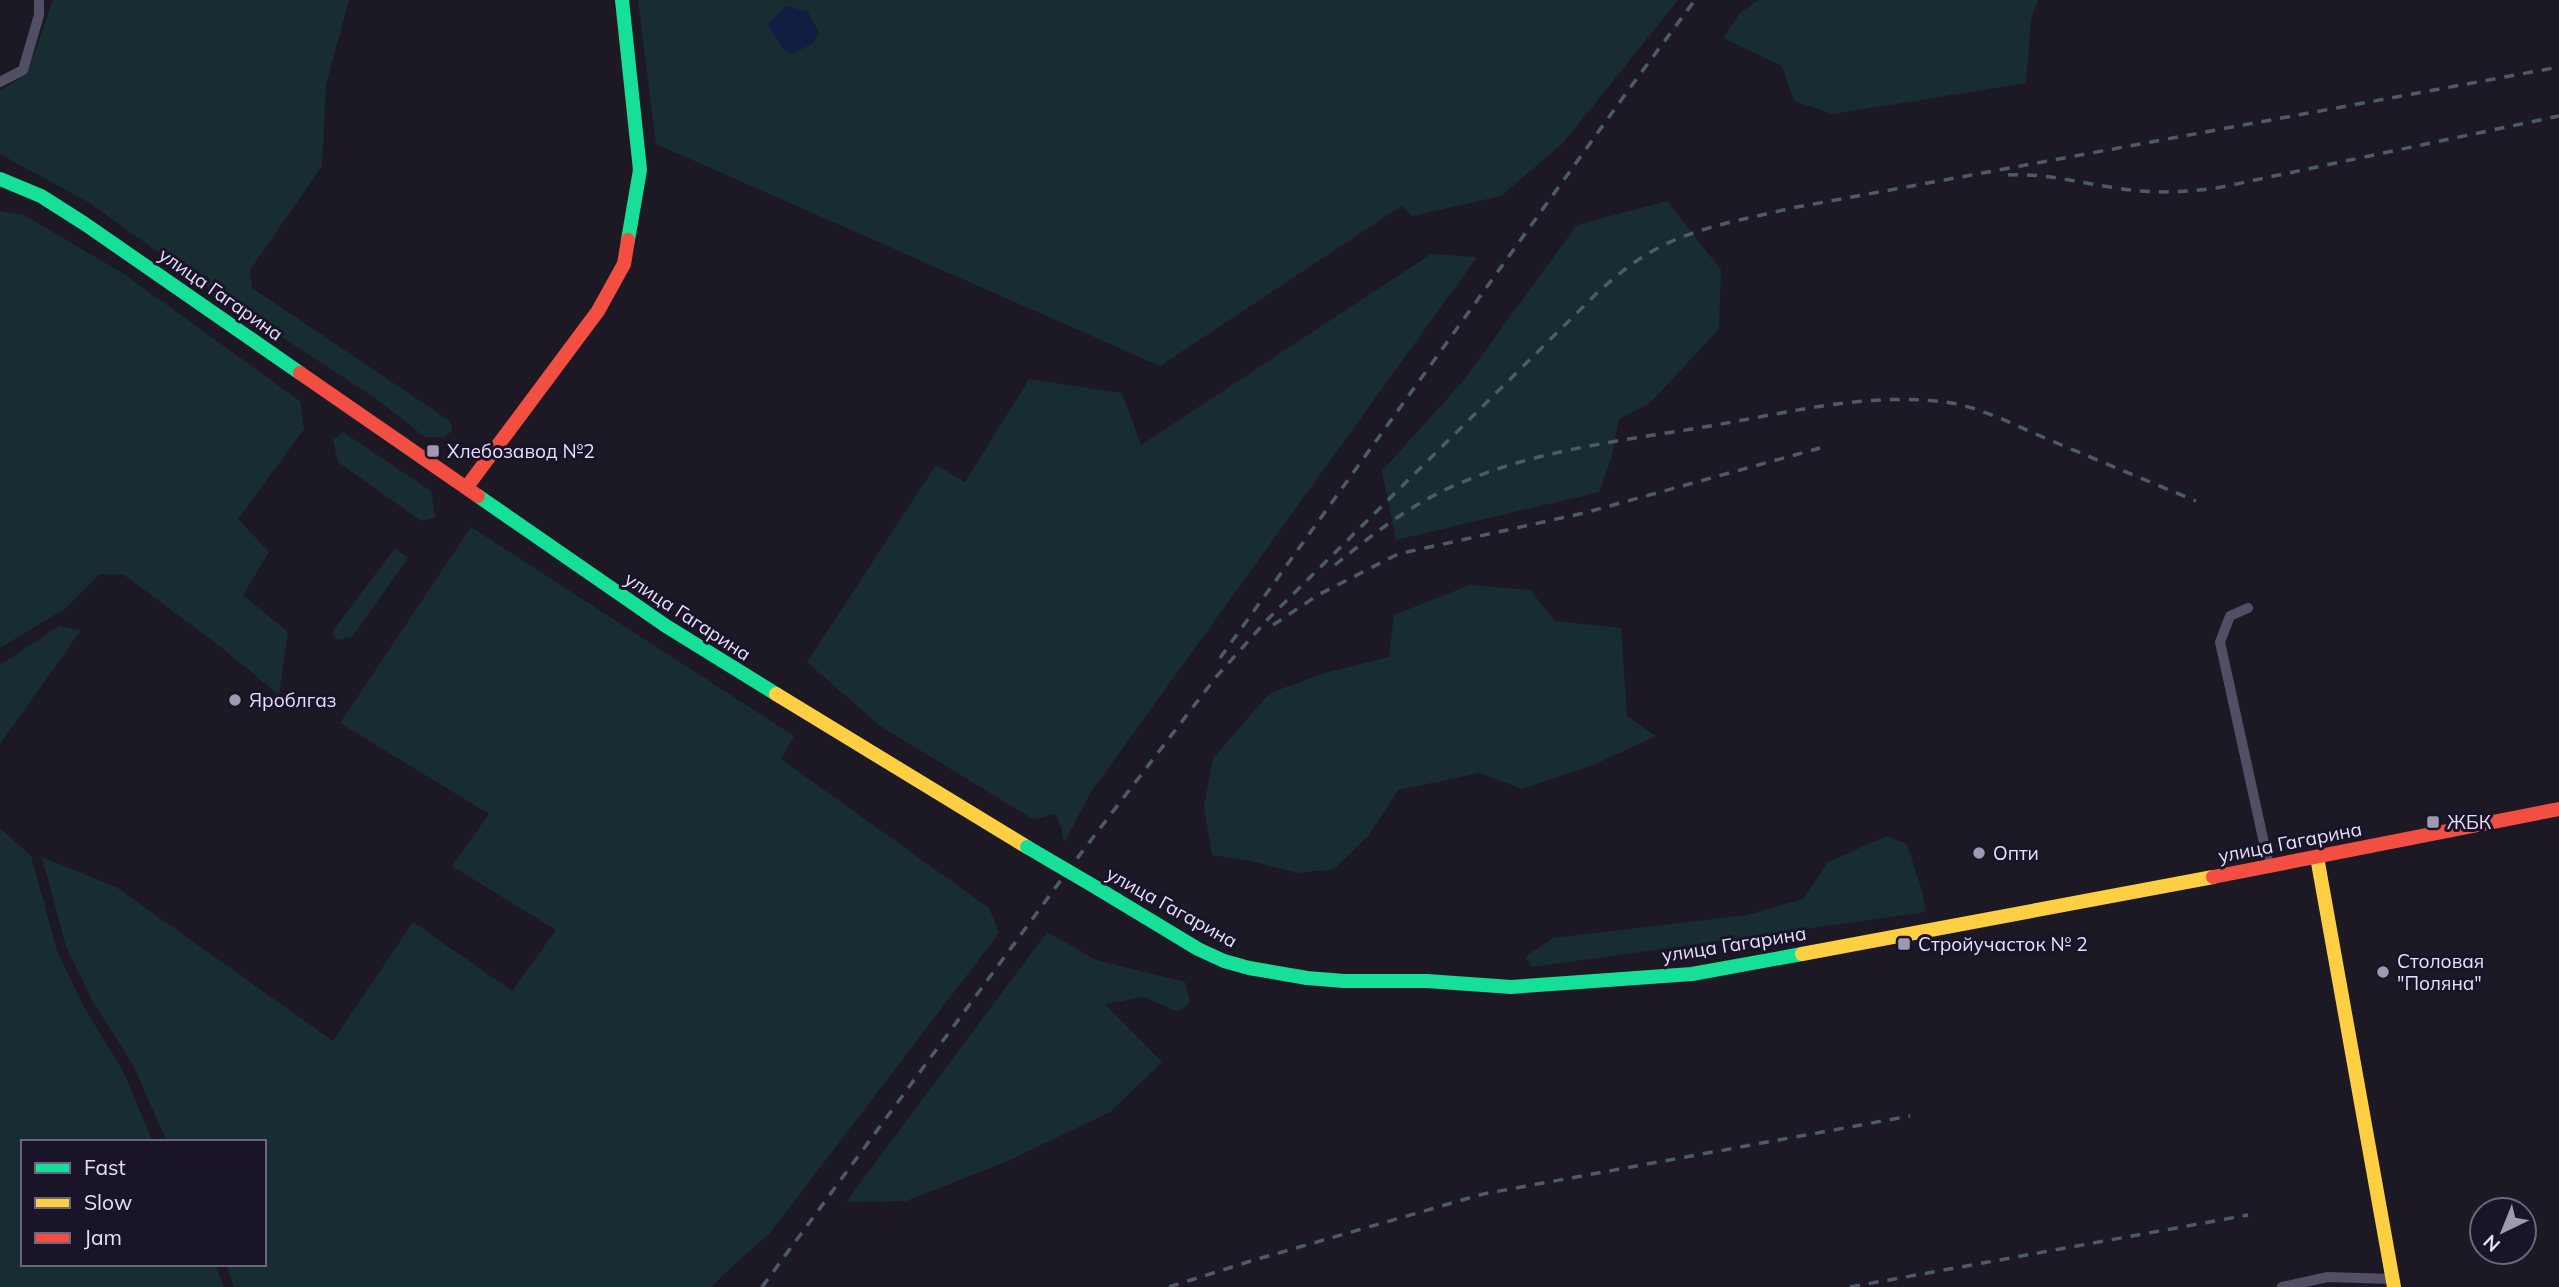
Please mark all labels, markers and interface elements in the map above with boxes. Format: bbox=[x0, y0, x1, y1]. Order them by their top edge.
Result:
street label: улица Гагарина bbox=[154, 242, 288, 346]
place label: Хлебозавод №2 bbox=[447, 439, 595, 463]
marker: Хлебозавод №2 bbox=[425, 443, 441, 459]
street label: улица Гагарина bbox=[620, 566, 756, 666]
place label: Яроблгаз bbox=[249, 688, 336, 712]
marker: Яроблгаз bbox=[227, 692, 243, 708]
place label: ЖБК bbox=[2447, 810, 2492, 834]
marker: ЖБК bbox=[2425, 814, 2441, 830]
street label: улица Гагарина bbox=[2216, 816, 2364, 868]
place label: Опти bbox=[1993, 841, 2039, 865]
marker: Опти bbox=[1971, 845, 1987, 861]
street label: улица Гагарина bbox=[1102, 861, 1242, 953]
street label: улица Гагарина bbox=[1660, 921, 1808, 967]
place label: Стройучасток № 2 bbox=[1918, 932, 2088, 956]
marker: Стройучасток № 2 bbox=[1896, 936, 1912, 952]
place label: Столовая "Поляна" bbox=[2397, 949, 2484, 995]
marker: Столовая "Поляна" bbox=[2375, 964, 2391, 980]
legend bbox=[21, 1140, 266, 1266]
text: Fast bbox=[84, 1154, 126, 1180]
text: Slow bbox=[84, 1189, 132, 1215]
north arrow bbox=[2468, 1196, 2538, 1266]
text: Jam bbox=[84, 1224, 122, 1250]
text: N bbox=[2478, 1230, 2505, 1257]

